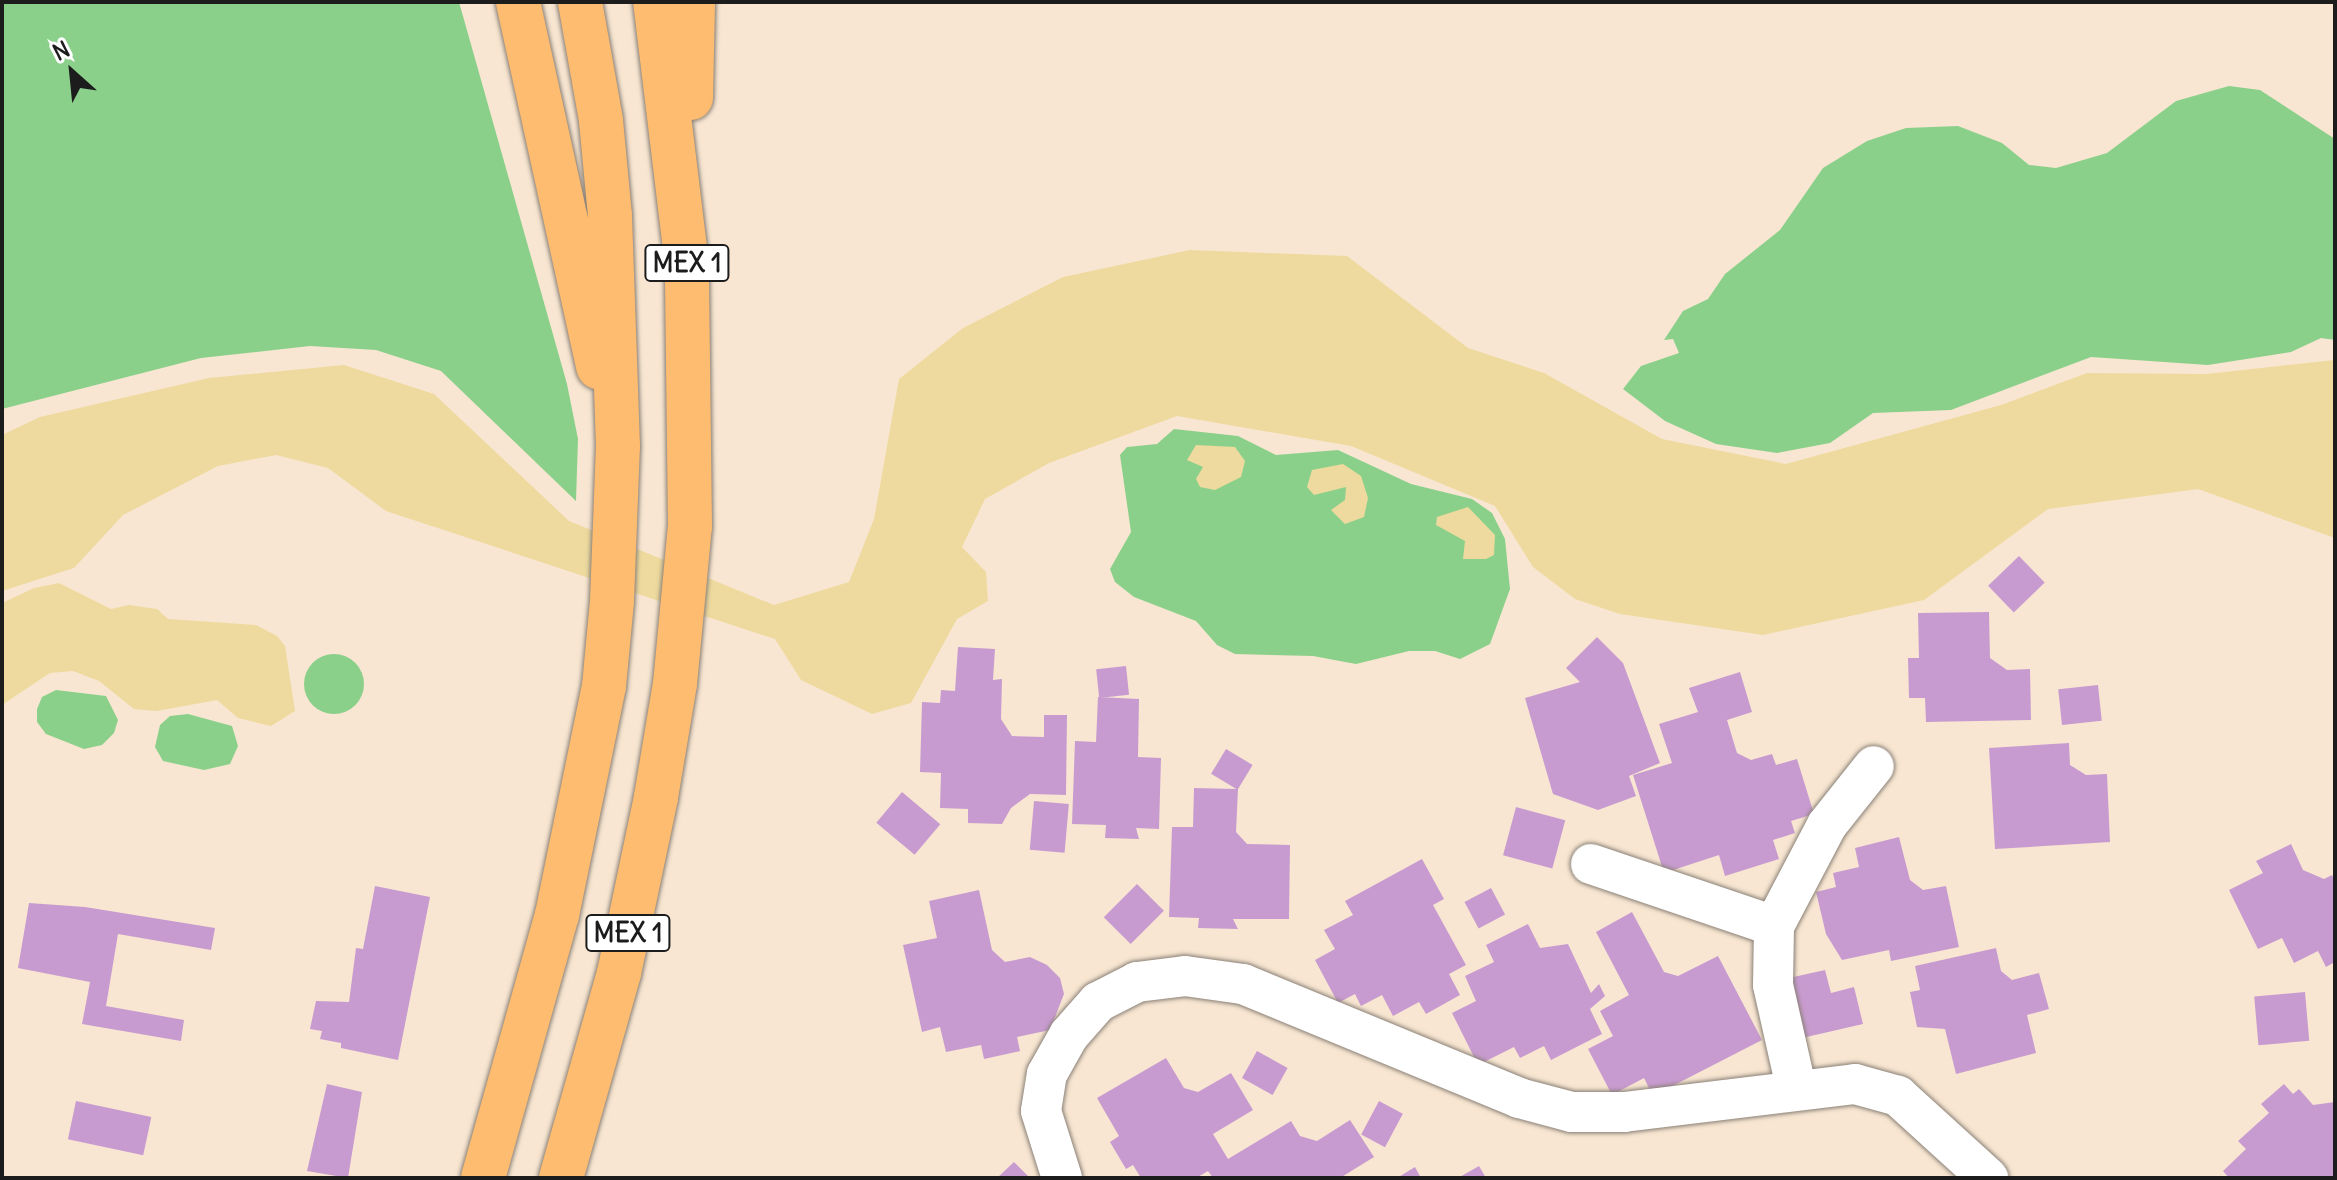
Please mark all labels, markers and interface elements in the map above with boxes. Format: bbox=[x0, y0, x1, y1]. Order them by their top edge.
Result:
north arrow bbox=[32, 32, 112, 112]
text: N bbox=[48, 35, 74, 67]
road number: MEX 1 bbox=[643, 241, 731, 285]
road number: MEX 1 bbox=[584, 911, 672, 955]

